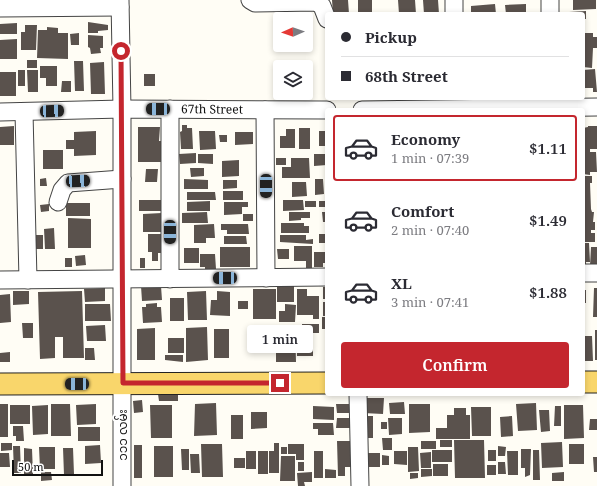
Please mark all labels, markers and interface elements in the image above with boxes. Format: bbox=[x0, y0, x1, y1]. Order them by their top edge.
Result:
north arrow bbox=[273, 12, 313, 52]
map controls bbox=[273, 12, 313, 100]
text: Pickup bbox=[365, 27, 417, 47]
route start bbox=[112, 42, 130, 60]
button: layers bbox=[273, 60, 313, 100]
text: 68th Street bbox=[365, 66, 448, 86]
street label: 67th Street bbox=[181, 100, 243, 118]
car bbox=[146, 103, 170, 115]
car bbox=[40, 105, 64, 117]
text: Economy bbox=[391, 129, 460, 149]
icon: car bbox=[343, 130, 379, 166]
text: $1.11 bbox=[529, 138, 567, 158]
text: 1 min · 07:39 bbox=[391, 149, 469, 167]
car bbox=[66, 174, 90, 188]
car bbox=[260, 174, 272, 198]
text: Comfort bbox=[391, 201, 454, 221]
icon: car bbox=[343, 202, 379, 238]
text: $1.49 bbox=[529, 210, 567, 230]
car bbox=[164, 220, 176, 244]
text: 2 min · 07:40 bbox=[391, 221, 469, 239]
car bbox=[213, 272, 237, 284]
text: XL bbox=[391, 273, 412, 293]
icon: car bbox=[343, 274, 379, 310]
text: $1.88 bbox=[529, 282, 567, 302]
text: 3 min · 07:41 bbox=[391, 293, 469, 311]
callout: 1 min bbox=[247, 325, 313, 353]
text: 1 min bbox=[262, 330, 298, 348]
button: Confirm bbox=[341, 342, 569, 388]
route end bbox=[271, 374, 289, 392]
car bbox=[65, 378, 89, 390]
street label: ၁၁၁ လမ်း bbox=[114, 409, 131, 461]
scale bar bbox=[12, 458, 103, 477]
text: 50 m bbox=[18, 459, 44, 474]

